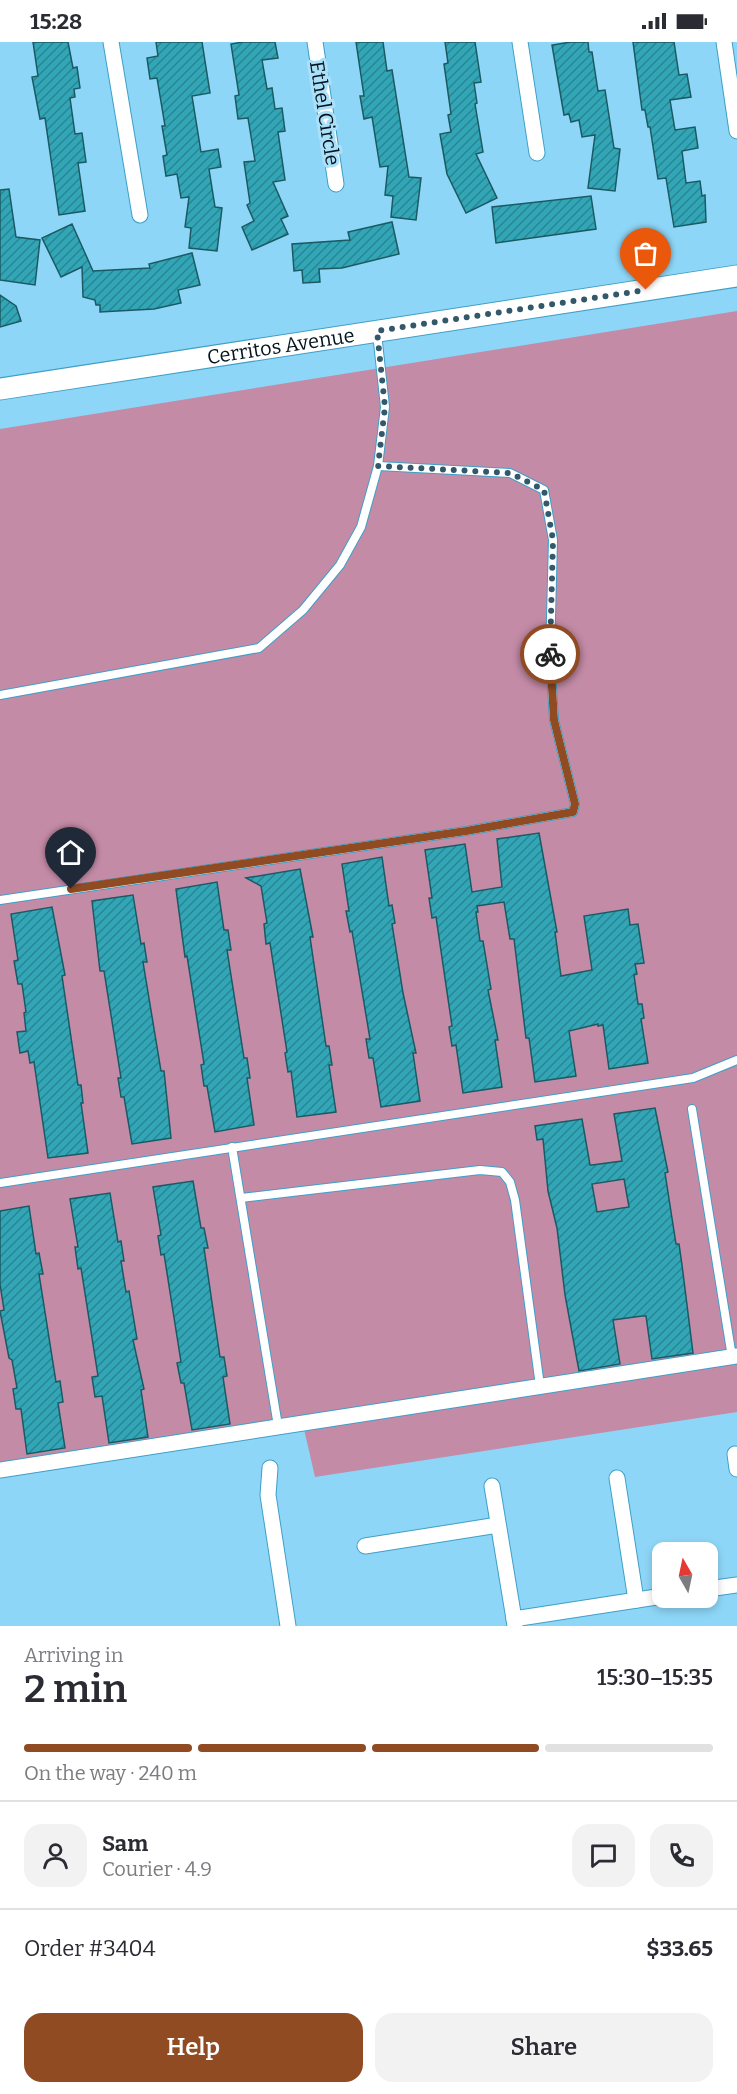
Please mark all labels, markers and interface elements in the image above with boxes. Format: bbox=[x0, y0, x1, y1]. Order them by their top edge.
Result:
text: 15:28 bbox=[30, 8, 82, 35]
street label: Ethel Circle bbox=[305, 59, 345, 167]
pin bbox=[620, 228, 671, 290]
icon: bag bbox=[629, 237, 662, 270]
street label: Cerritos Avenue bbox=[205, 323, 356, 369]
courier bbox=[520, 624, 580, 684]
icon: bike bbox=[534, 638, 567, 671]
pin bbox=[45, 827, 96, 889]
icon: home bbox=[54, 836, 87, 869]
north arrow bbox=[652, 1542, 718, 1608]
map controls bbox=[652, 1542, 718, 1608]
text: Arriving in bbox=[24, 1643, 123, 1667]
text: 15:30–15:35 bbox=[597, 1664, 713, 1691]
text: 2 min bbox=[24, 1666, 127, 1712]
text: On the way · 240 m bbox=[24, 1761, 197, 1785]
button: person bbox=[24, 1824, 87, 1887]
button: chat bbox=[572, 1824, 635, 1887]
button: phone bbox=[650, 1824, 713, 1887]
text: Sam bbox=[102, 1830, 148, 1857]
text: Courier · 4.9 bbox=[102, 1857, 212, 1881]
text: Order #3404 bbox=[24, 1935, 156, 1962]
text: $33.65 bbox=[646, 1935, 713, 1962]
button: Help bbox=[24, 2013, 363, 2082]
button: Share bbox=[375, 2013, 713, 2082]

